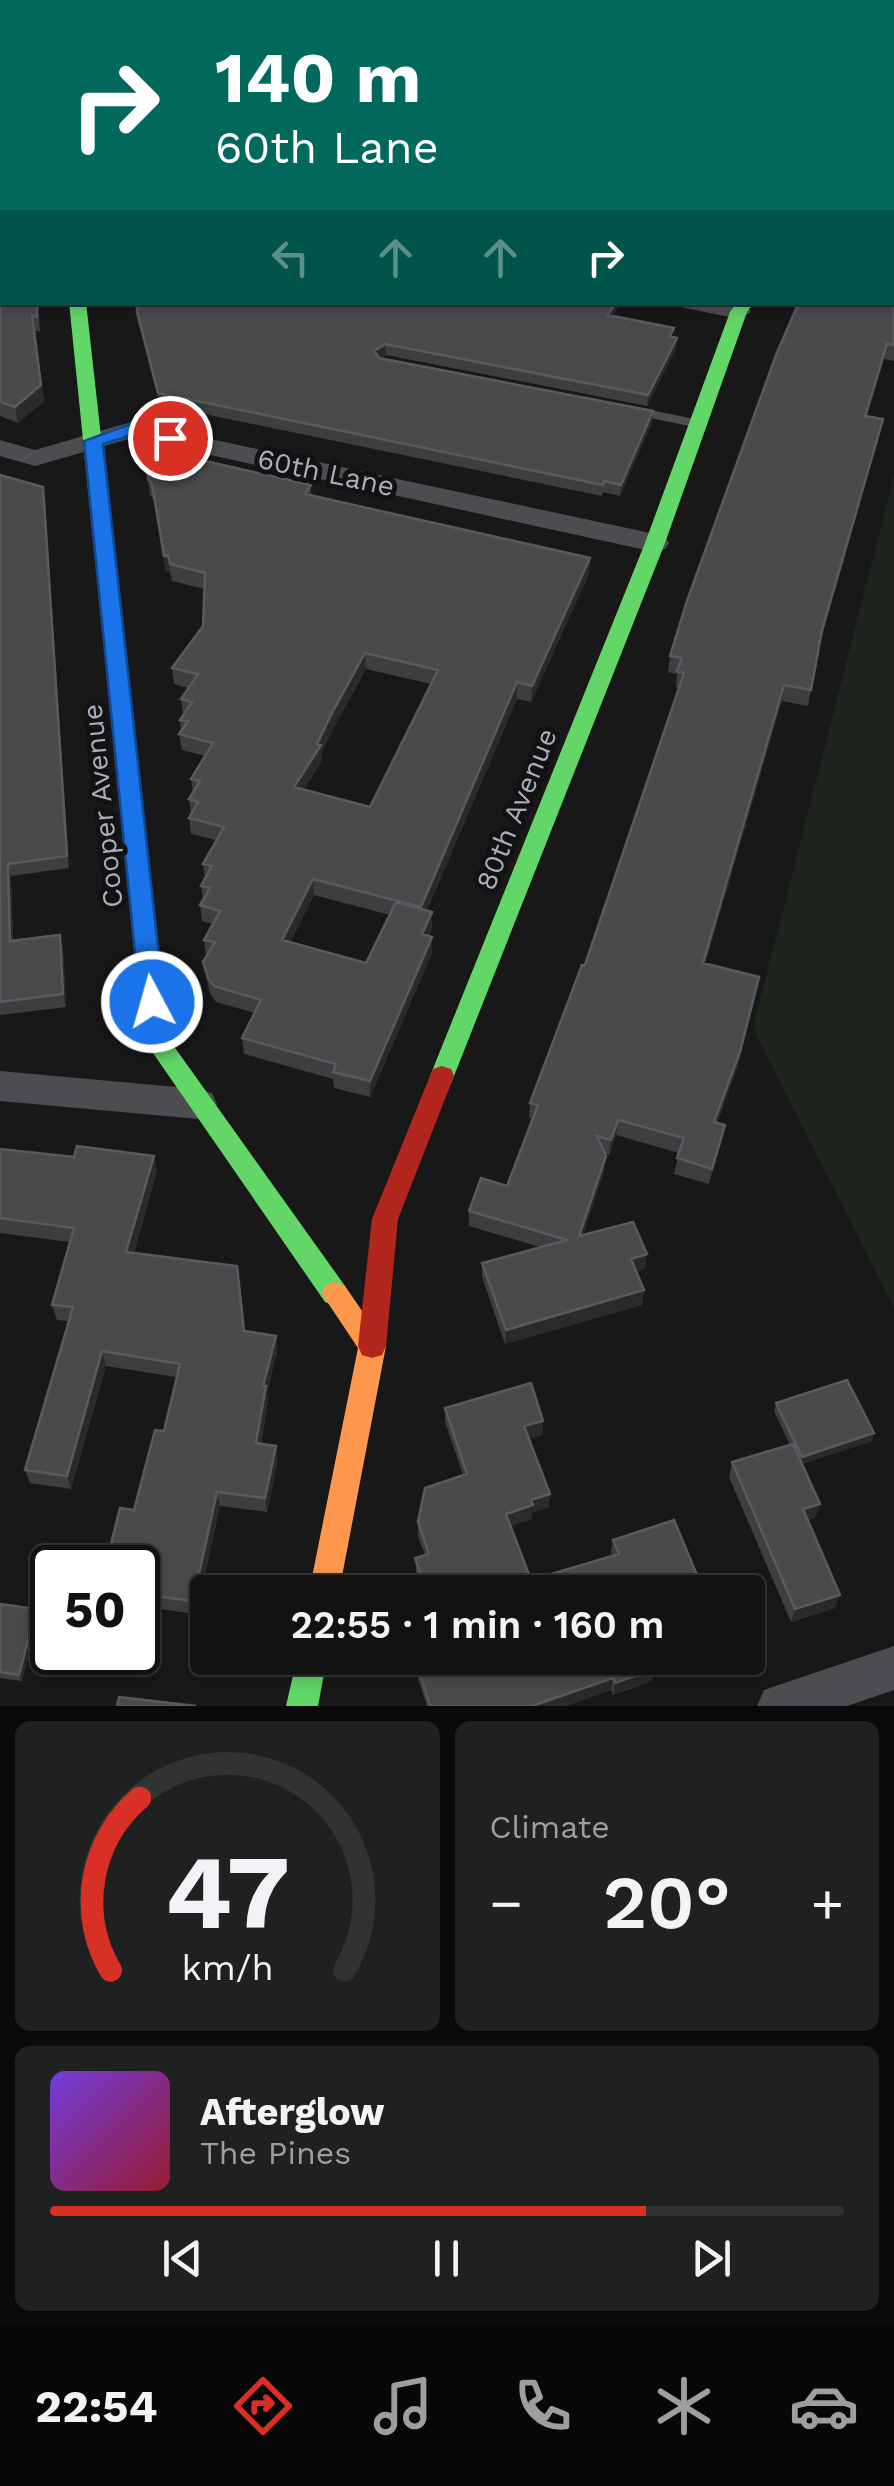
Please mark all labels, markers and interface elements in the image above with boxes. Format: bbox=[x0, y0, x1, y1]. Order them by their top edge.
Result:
text: 140 m bbox=[215, 37, 421, 119]
icon: right bbox=[50, 40, 180, 170]
text: 60th Lane bbox=[215, 121, 439, 174]
icon: left bbox=[263, 230, 318, 285]
icon: ahead bbox=[368, 230, 423, 285]
icon: ahead bbox=[473, 230, 528, 285]
icon: right bbox=[578, 230, 633, 285]
pin bbox=[128, 396, 213, 481]
icon: arrive bbox=[143, 411, 198, 466]
street label: 60th Lane bbox=[254, 442, 397, 503]
street label: Cooper Avenue bbox=[75, 702, 130, 909]
street label: 80th Avenue bbox=[469, 724, 564, 895]
position arrow bbox=[100, 950, 204, 1054]
speed limit sign: 50 bbox=[30, 1545, 160, 1675]
text: 22:55 · 1 min · 160 m bbox=[291, 1603, 664, 1647]
text: Climate bbox=[490, 1808, 610, 1846]
text: 47 bbox=[165, 1831, 290, 1953]
text: 20° bbox=[603, 1858, 731, 1946]
text: − bbox=[490, 1871, 523, 1935]
text: + bbox=[811, 1871, 844, 1935]
text: km/h bbox=[181, 1947, 273, 1989]
text: Afterglow bbox=[200, 2090, 385, 2134]
text: The Pines bbox=[200, 2134, 351, 2172]
icon: previous bbox=[155, 2231, 210, 2286]
icon: pause bbox=[419, 2231, 474, 2286]
icon: next bbox=[684, 2231, 739, 2286]
icon: directions bbox=[228, 2371, 298, 2441]
icon: music bbox=[368, 2371, 438, 2441]
icon: phone bbox=[508, 2371, 578, 2441]
icon: climate bbox=[649, 2371, 719, 2441]
icon: car bbox=[789, 2371, 859, 2441]
text: 22:54 bbox=[35, 2380, 158, 2433]

